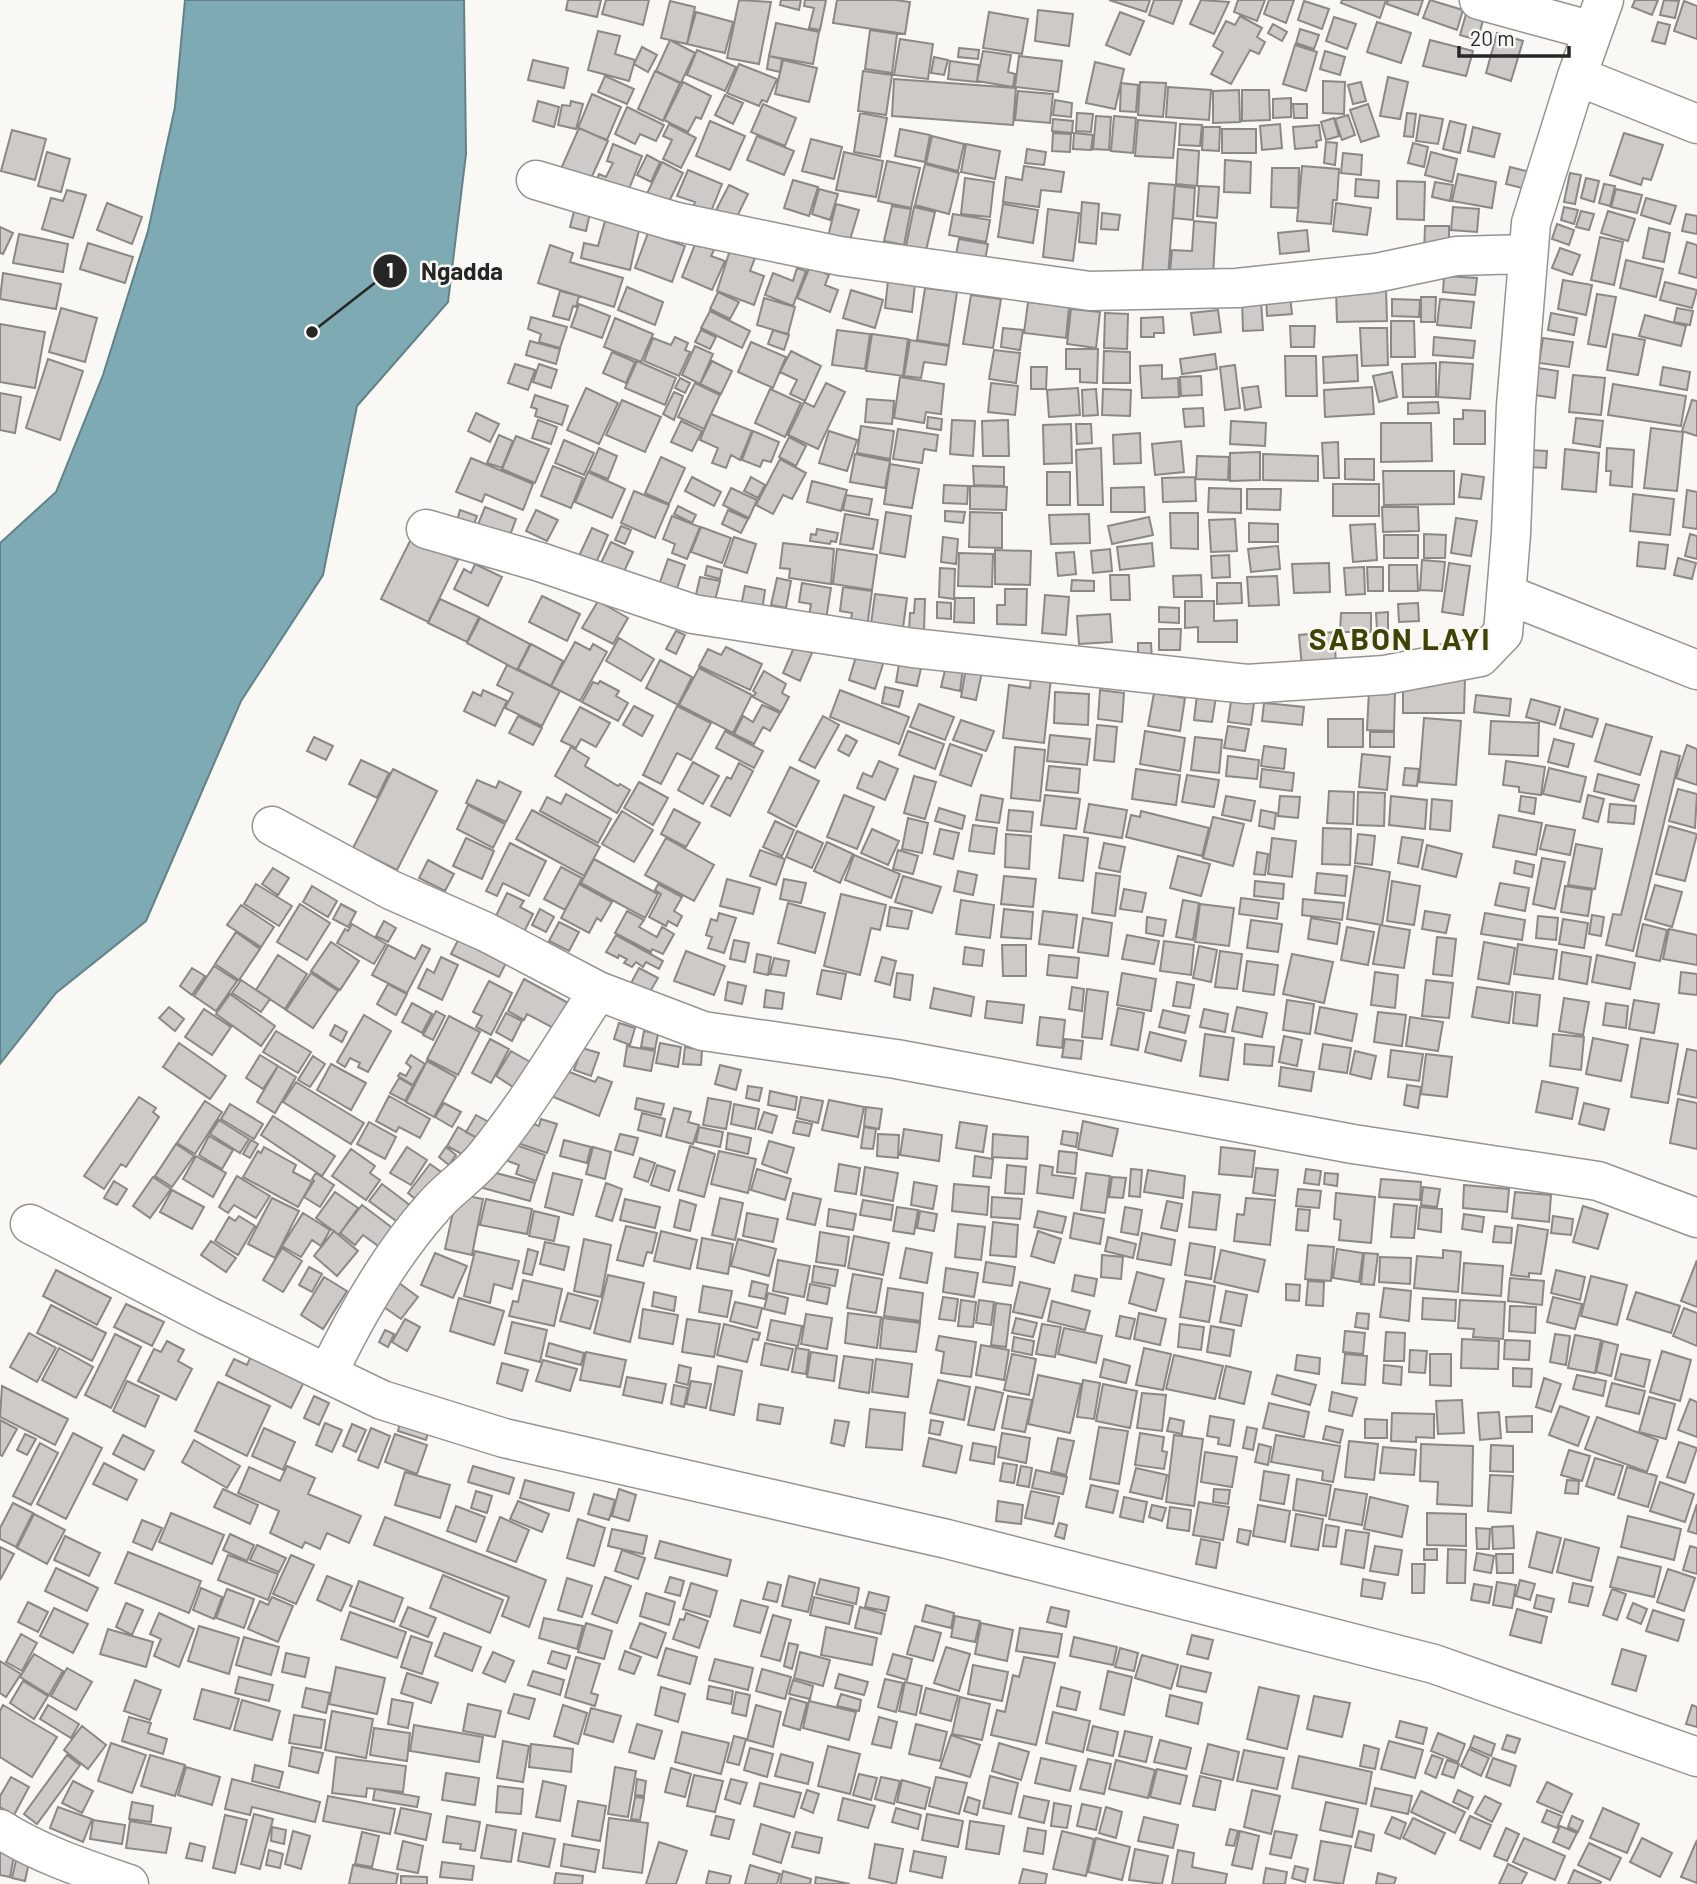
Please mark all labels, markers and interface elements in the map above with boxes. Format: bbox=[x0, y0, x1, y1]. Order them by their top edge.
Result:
scale bar bbox=[1459, 14, 1569, 58]
text: 20 m bbox=[1470, 25, 1515, 50]
callout: Ngadda bbox=[372, 249, 517, 294]
text: Ngadda bbox=[421, 256, 503, 285]
text: 1 bbox=[386, 257, 394, 282]
district label: SABON LAYI bbox=[1309, 620, 1491, 656]

